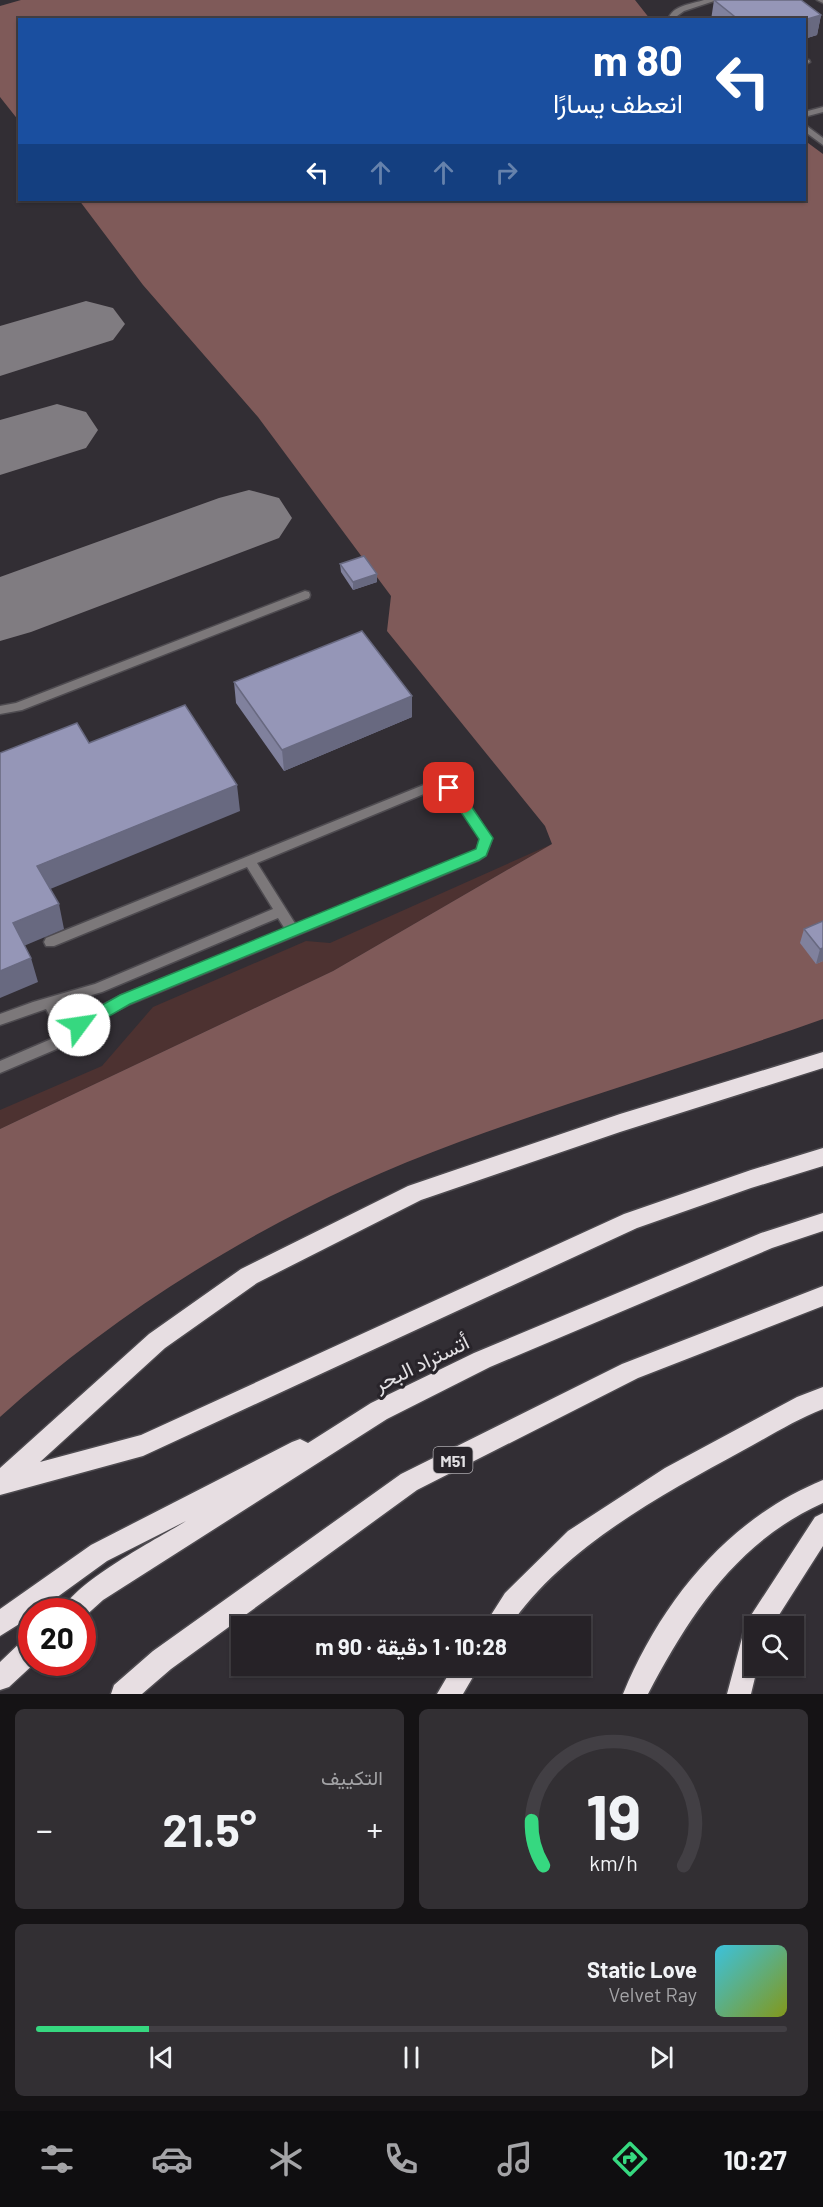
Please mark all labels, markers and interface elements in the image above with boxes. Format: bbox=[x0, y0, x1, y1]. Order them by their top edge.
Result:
text: 80 m bbox=[593, 34, 683, 84]
icon: left bbox=[704, 42, 782, 120]
text: انعطف يسارًا bbox=[553, 86, 683, 118]
icon: left bbox=[301, 156, 334, 189]
icon: ahead bbox=[364, 156, 397, 189]
icon: ahead bbox=[427, 156, 460, 189]
icon: right bbox=[490, 156, 523, 189]
pin bbox=[423, 762, 474, 813]
icon: arrive bbox=[432, 771, 465, 804]
position arrow bbox=[47, 993, 111, 1057]
street label: أتستراد البحر bbox=[368, 1328, 474, 1398]
road number: M51 bbox=[434, 1447, 472, 1473]
speed limit sign: 20 bbox=[18, 1598, 96, 1676]
map controls bbox=[744, 1616, 804, 1676]
button: search bbox=[744, 1616, 804, 1676]
text: 10:28 · 1 دقيقة · 90 m bbox=[315, 1633, 507, 1659]
text: التكييف bbox=[321, 1765, 383, 1789]
text: 19 bbox=[586, 1778, 641, 1852]
text: 21.5° bbox=[162, 1802, 257, 1856]
text: − bbox=[36, 1809, 53, 1849]
text: + bbox=[367, 1809, 383, 1849]
text: km/h bbox=[589, 1850, 638, 1875]
text: Static Love bbox=[587, 1956, 697, 1982]
text: Velvet Ray bbox=[608, 1982, 697, 2006]
icon: previous bbox=[145, 2041, 178, 2074]
icon: pause bbox=[395, 2041, 428, 2074]
icon: next bbox=[645, 2041, 678, 2074]
icon: filters bbox=[36, 2138, 78, 2180]
icon: car bbox=[151, 2138, 193, 2180]
icon: climate bbox=[265, 2138, 307, 2180]
icon: phone bbox=[380, 2138, 422, 2180]
icon: music bbox=[494, 2138, 536, 2180]
icon: directions bbox=[609, 2138, 651, 2180]
text: 10:27 bbox=[723, 2143, 787, 2175]

